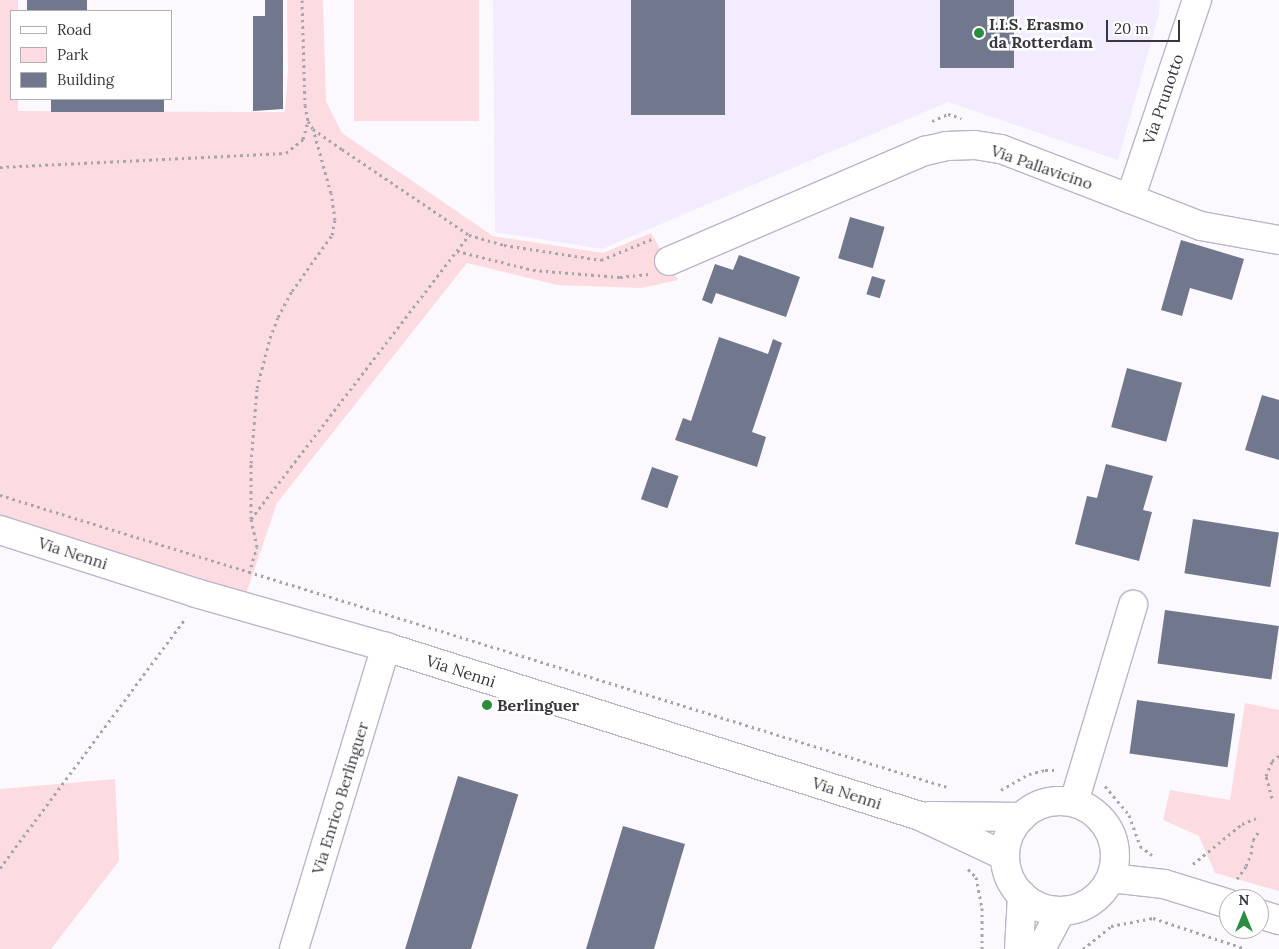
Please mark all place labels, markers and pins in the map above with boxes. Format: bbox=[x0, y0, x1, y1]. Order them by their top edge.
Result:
place label: I.I.S. Erasmo da Rotterdam bbox=[989, 14, 1093, 52]
marker: I.I.S. Erasmo da Rotterdam bbox=[973, 27, 985, 39]
place label: Berlinguer bbox=[497, 695, 579, 715]
marker: Berlinguer bbox=[481, 699, 493, 711]

